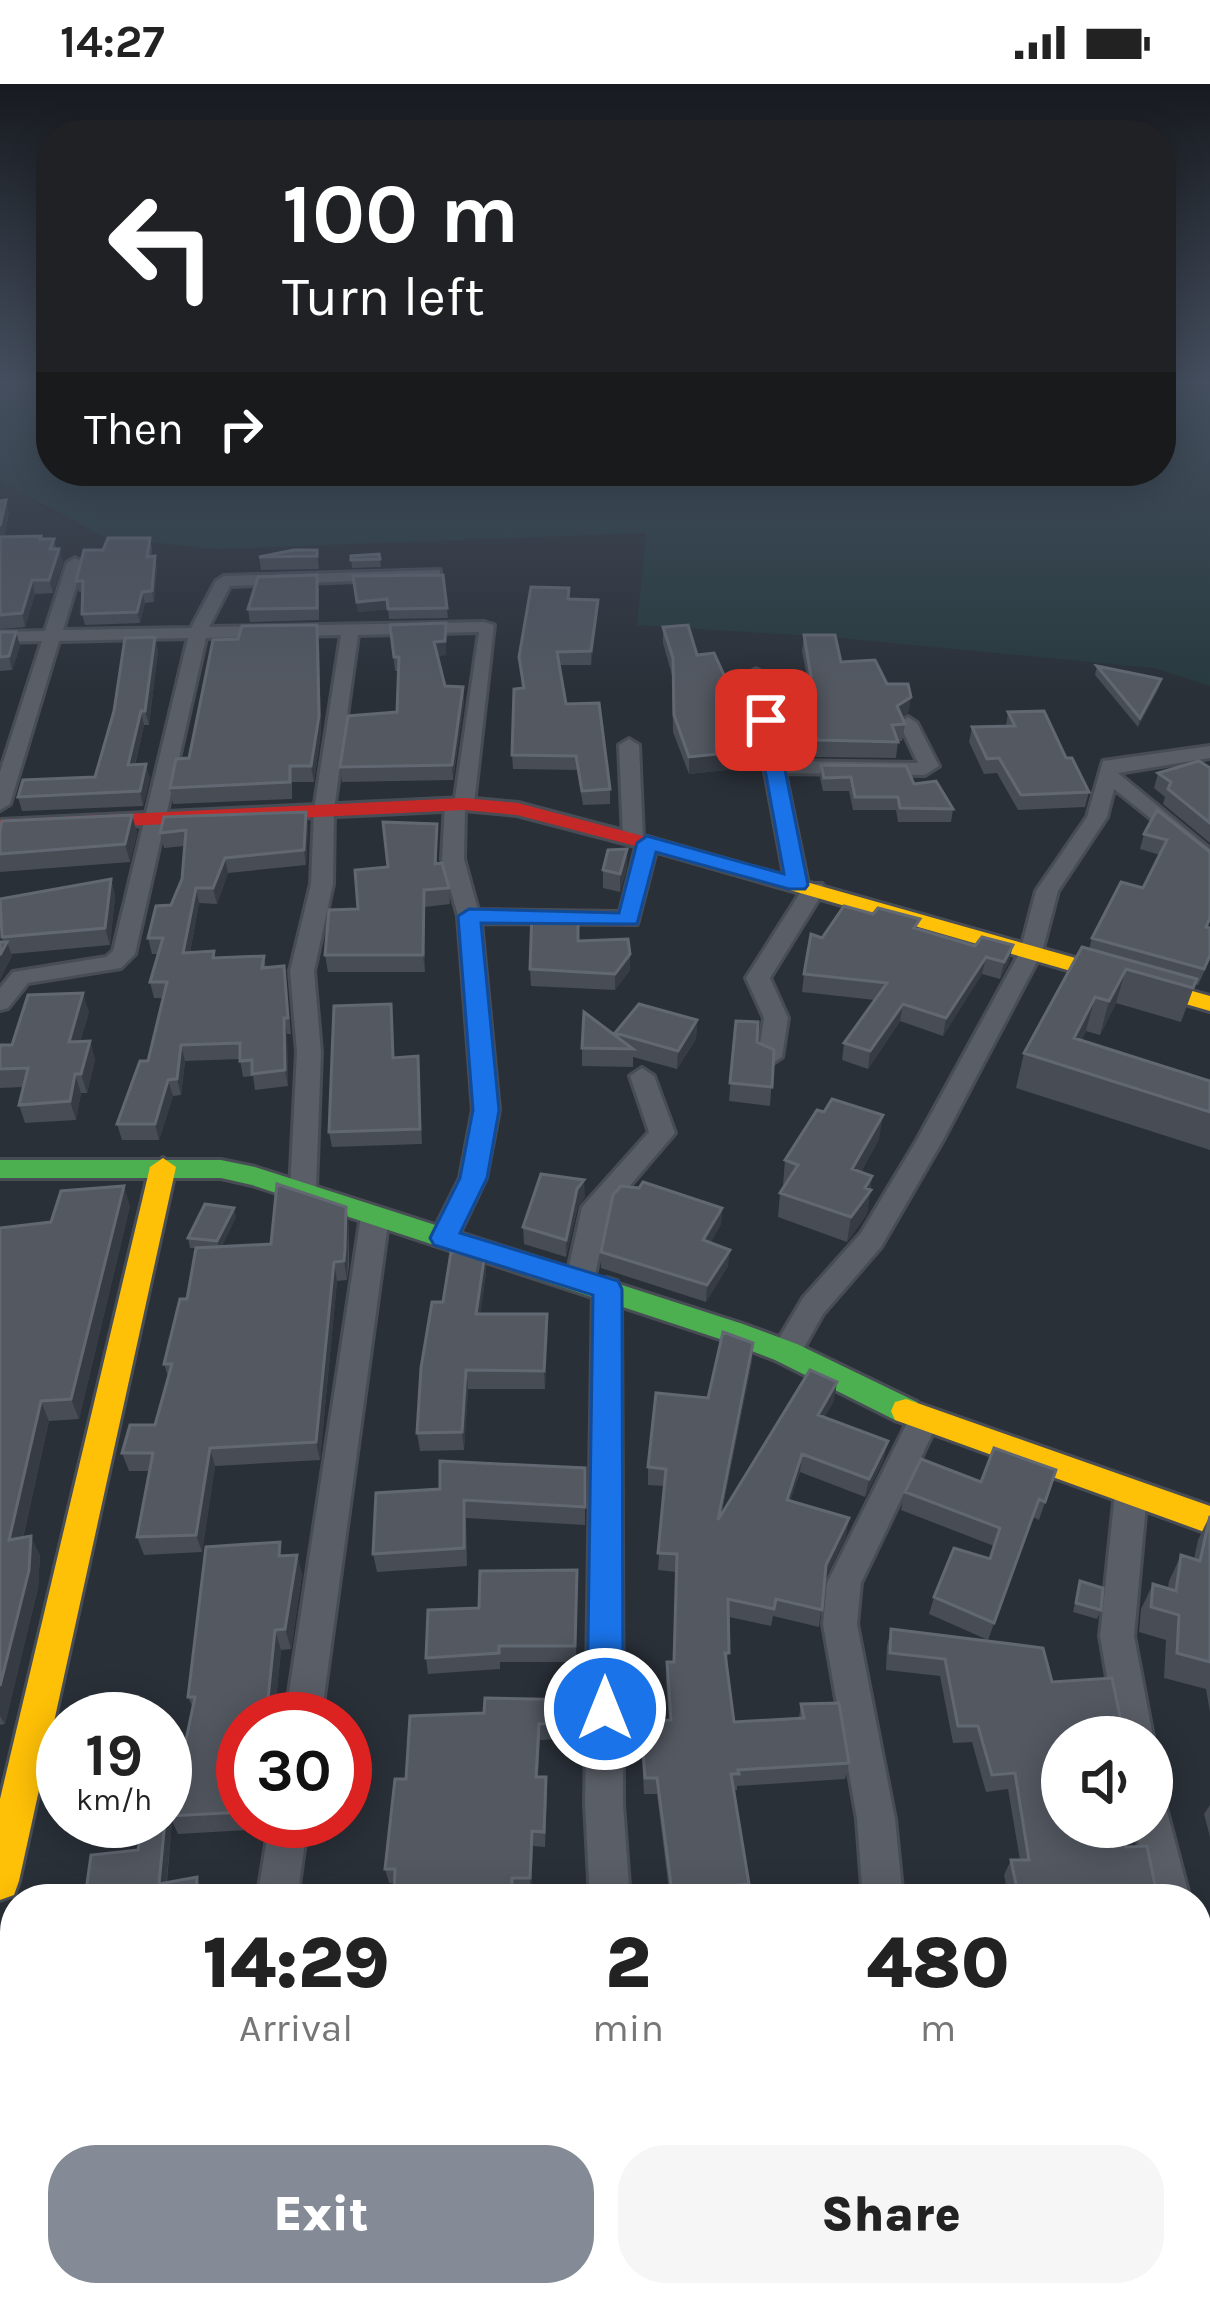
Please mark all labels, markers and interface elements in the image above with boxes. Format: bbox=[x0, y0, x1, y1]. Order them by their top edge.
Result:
text: 14:27 bbox=[60, 16, 165, 68]
text: 100 m bbox=[282, 165, 519, 263]
icon: left bbox=[84, 168, 240, 324]
text: Turn left bbox=[282, 265, 485, 329]
icon: right bbox=[208, 396, 274, 462]
text: Then bbox=[84, 403, 184, 455]
pin bbox=[715, 669, 817, 771]
icon: arrive bbox=[733, 687, 799, 753]
position arrow bbox=[542, 1646, 668, 1772]
speed limit sign: 30 bbox=[216, 1692, 372, 1848]
map controls bbox=[1041, 1716, 1173, 1848]
button: sound bbox=[1041, 1716, 1173, 1848]
text: 19 bbox=[85, 1720, 143, 1790]
text: km/h bbox=[76, 1782, 152, 1818]
text: 14:29 bbox=[202, 1921, 390, 2005]
text: 2 bbox=[605, 1921, 651, 2005]
text: 480 bbox=[866, 1921, 1010, 2005]
text: Arrival bbox=[239, 2005, 353, 2051]
text: min bbox=[592, 2005, 664, 2051]
text: m bbox=[920, 2005, 956, 2051]
button: Exit bbox=[48, 2145, 594, 2283]
button: Share bbox=[618, 2145, 1164, 2283]

